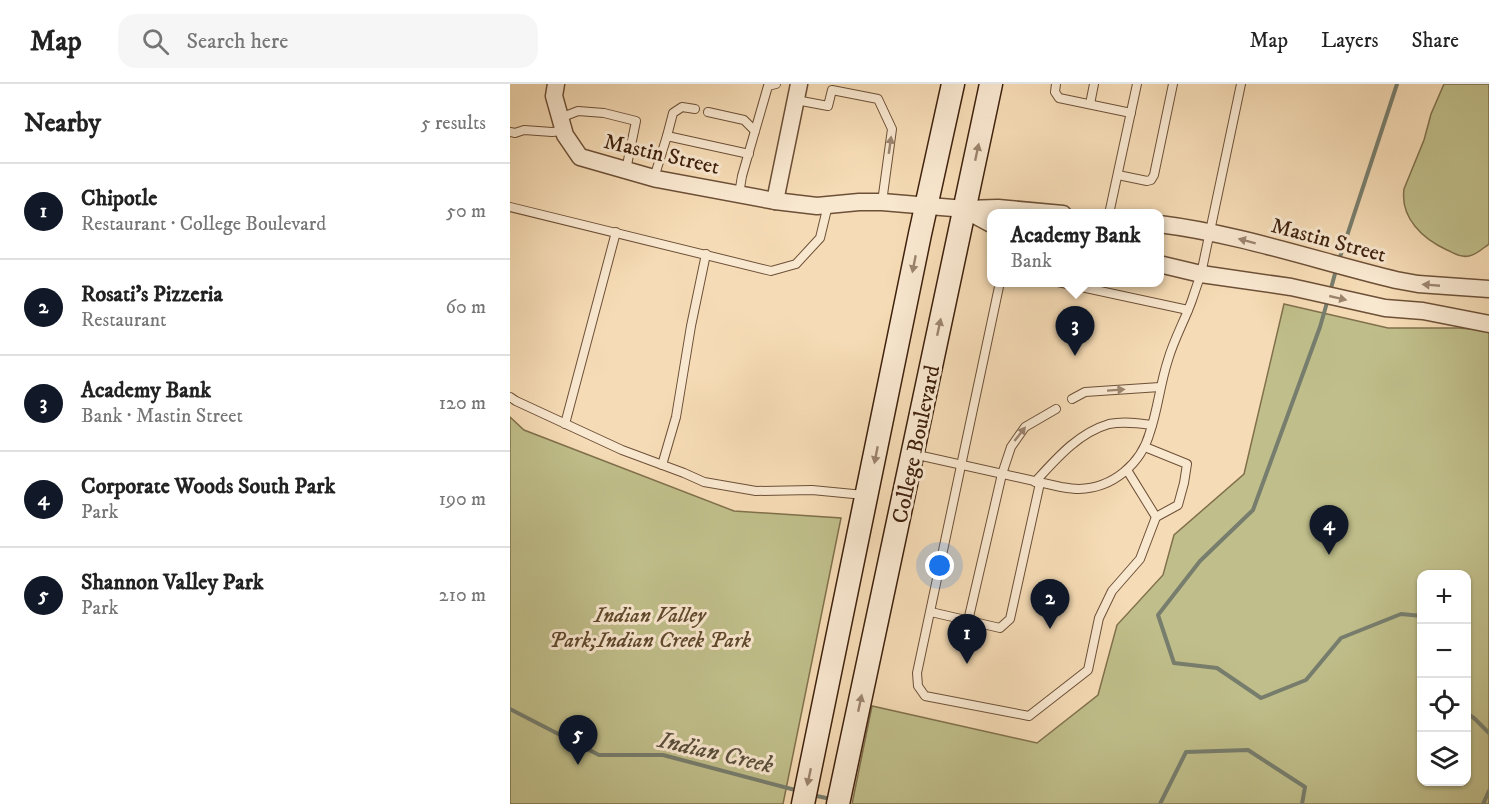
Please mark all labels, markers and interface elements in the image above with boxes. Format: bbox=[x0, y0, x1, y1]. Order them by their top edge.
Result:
search box bbox=[118, 14, 538, 68]
text: Map bbox=[30, 24, 82, 59]
icon: search bbox=[139, 25, 172, 58]
text: Search here bbox=[187, 28, 288, 55]
text: Map bbox=[1249, 28, 1288, 54]
text: Layers bbox=[1321, 28, 1379, 54]
text: Share bbox=[1412, 28, 1459, 54]
text: Nearby bbox=[24, 107, 101, 140]
text: 5 results bbox=[421, 111, 486, 136]
street label: Mastin Street bbox=[601, 128, 722, 181]
one-way arrow bbox=[886, 135, 895, 154]
one-way arrow bbox=[973, 142, 982, 161]
text: Chipotle bbox=[81, 185, 157, 212]
text: 1 bbox=[40, 199, 47, 224]
text: 50 m bbox=[446, 199, 486, 224]
popup bbox=[987, 209, 1164, 287]
text: Restaurant · College Boulevard bbox=[81, 212, 326, 237]
street label: Mastin Street bbox=[1268, 212, 1389, 269]
text: Academy Bank bbox=[1010, 222, 1141, 249]
one-way arrow bbox=[1238, 236, 1256, 245]
text: Bank bbox=[1010, 249, 1052, 274]
one-way arrow bbox=[909, 254, 918, 273]
one-way arrow bbox=[1421, 280, 1440, 290]
text: Rosati's Pizzeria bbox=[81, 281, 223, 308]
one-way arrow bbox=[1329, 294, 1348, 303]
text: 2 bbox=[39, 295, 48, 320]
text: 60 m bbox=[446, 295, 486, 320]
pin: 3 bbox=[1056, 306, 1094, 356]
text: Restaurant bbox=[81, 308, 166, 333]
one-way arrow bbox=[935, 318, 945, 337]
street label: College Boulevard bbox=[887, 363, 946, 526]
text: Academy Bank bbox=[81, 377, 211, 404]
one-way arrow bbox=[1106, 385, 1125, 395]
text: 3 bbox=[40, 391, 47, 416]
text: 120 m bbox=[439, 391, 486, 416]
text: Bank · Mastin Street bbox=[81, 404, 243, 429]
one-way arrow bbox=[1014, 426, 1027, 442]
one-way arrow bbox=[871, 445, 880, 464]
text: Corporate Woods South Park bbox=[81, 473, 335, 500]
text: 4 bbox=[38, 487, 49, 512]
text: 190 m bbox=[439, 487, 486, 512]
text: Park bbox=[81, 500, 118, 525]
pin: 4 bbox=[1310, 506, 1348, 555]
your location bbox=[925, 551, 954, 580]
text: Shannon Valley Park bbox=[81, 569, 264, 596]
map controls bbox=[1417, 570, 1471, 786]
button: + bbox=[1417, 570, 1471, 624]
pin: 2 bbox=[1030, 580, 1070, 629]
text: 5 bbox=[39, 583, 48, 608]
text: 210 m bbox=[439, 583, 486, 608]
text: Park bbox=[81, 596, 118, 621]
park label: Indian Valley Park;Indian Creek Park bbox=[549, 602, 752, 654]
pin: 1 bbox=[948, 614, 986, 664]
button: − bbox=[1417, 624, 1471, 678]
button: locate bbox=[1417, 678, 1471, 732]
one-way arrow bbox=[856, 693, 865, 712]
pin: 5 bbox=[558, 716, 598, 765]
water label: Indian Creek bbox=[653, 725, 776, 781]
button: layers bbox=[1417, 732, 1471, 786]
one-way arrow bbox=[803, 767, 813, 786]

